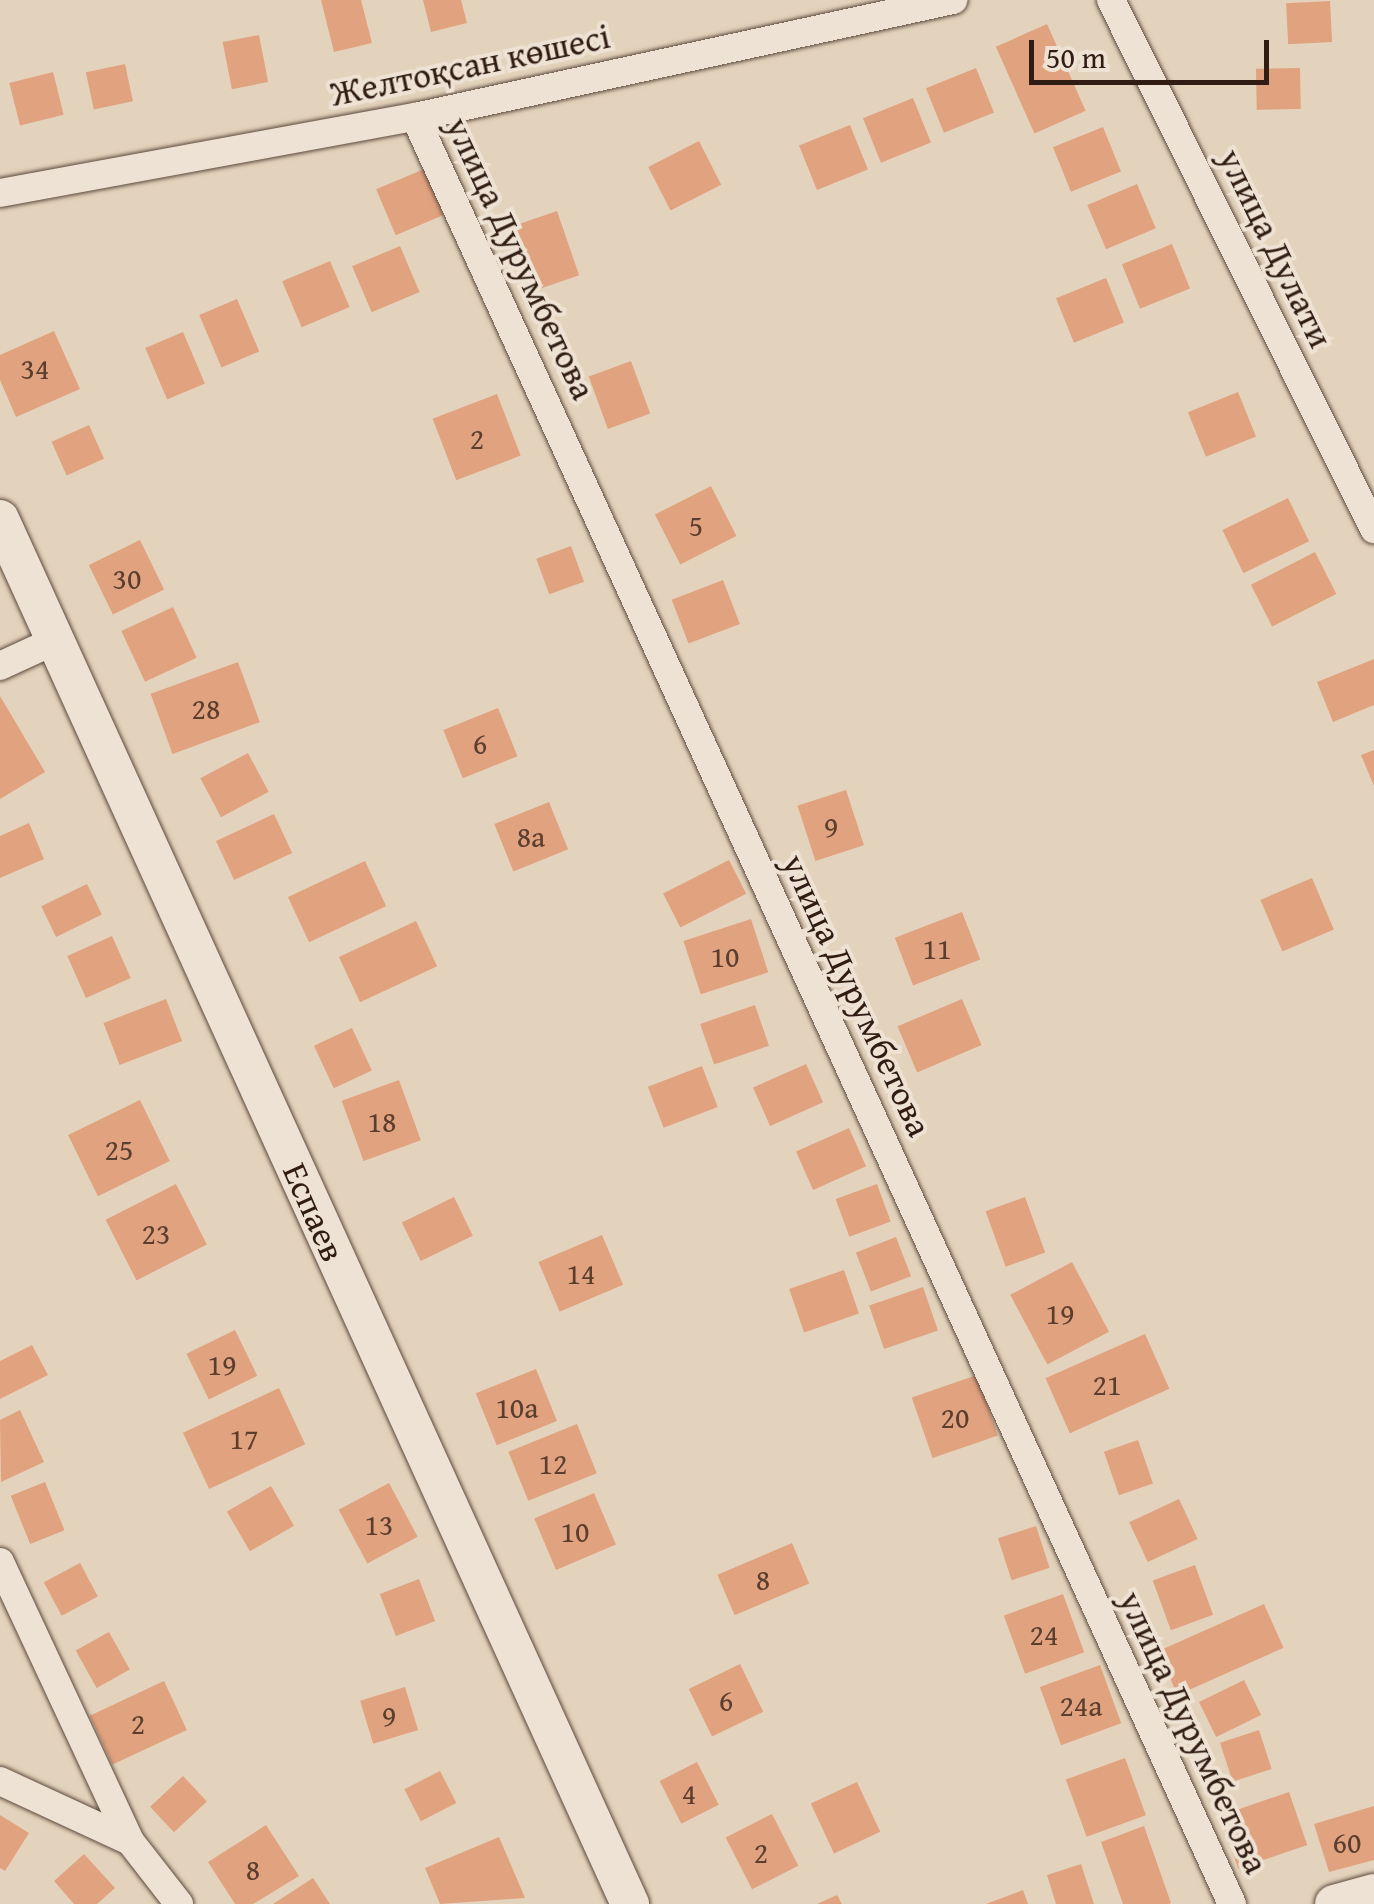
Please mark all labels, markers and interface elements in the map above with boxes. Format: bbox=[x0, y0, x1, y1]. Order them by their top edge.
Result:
street label: Желтоқсан көшесі bbox=[326, 15, 614, 115]
scale bar bbox=[1034, 20, 1274, 82]
text: 50 m bbox=[1046, 35, 1106, 79]
street label: улица Дурумбетова bbox=[437, 110, 605, 406]
street label: улица Дулати bbox=[1210, 142, 1342, 354]
house number: 34 bbox=[21, 350, 49, 386]
house number: 2 bbox=[470, 420, 484, 456]
house number: 5 bbox=[689, 507, 703, 543]
house number: 30 bbox=[113, 560, 141, 596]
house number: 28 bbox=[192, 690, 220, 726]
house number: 6 bbox=[473, 725, 487, 761]
house number: 9 bbox=[824, 808, 838, 844]
house number: 8а bbox=[517, 818, 545, 854]
street label: улица Дурумбетова bbox=[773, 847, 941, 1143]
house number: 11 bbox=[923, 930, 951, 966]
house number: 10 bbox=[711, 938, 739, 974]
house number: 18 bbox=[368, 1103, 396, 1139]
house number: 25 bbox=[105, 1131, 133, 1167]
street label: Еспаев bbox=[274, 1156, 354, 1268]
house number: 23 bbox=[142, 1215, 170, 1251]
house number: 14 bbox=[567, 1255, 595, 1291]
house number: 19 bbox=[1046, 1295, 1074, 1331]
house number: 19 bbox=[208, 1346, 236, 1382]
house number: 21 bbox=[1093, 1366, 1121, 1402]
house number: 10а bbox=[495, 1389, 539, 1425]
house number: 20 bbox=[941, 1399, 969, 1435]
house number: 17 bbox=[230, 1420, 258, 1456]
house number: 12 bbox=[539, 1445, 567, 1481]
house number: 13 bbox=[365, 1506, 393, 1542]
house number: 10 bbox=[561, 1513, 589, 1549]
house number: 8 bbox=[756, 1561, 770, 1597]
street label: улица Дурумбетова bbox=[1110, 1584, 1278, 1880]
house number: 24 bbox=[1030, 1616, 1058, 1652]
house number: 6 bbox=[719, 1682, 733, 1718]
house number: 24а bbox=[1059, 1687, 1103, 1723]
house number: 9 bbox=[382, 1697, 396, 1733]
house number: 2 bbox=[131, 1705, 145, 1741]
house number: 4 bbox=[682, 1775, 696, 1811]
house number: 60 bbox=[1333, 1824, 1361, 1860]
house number: 2 bbox=[754, 1834, 768, 1870]
house number: 8 bbox=[246, 1851, 260, 1887]

